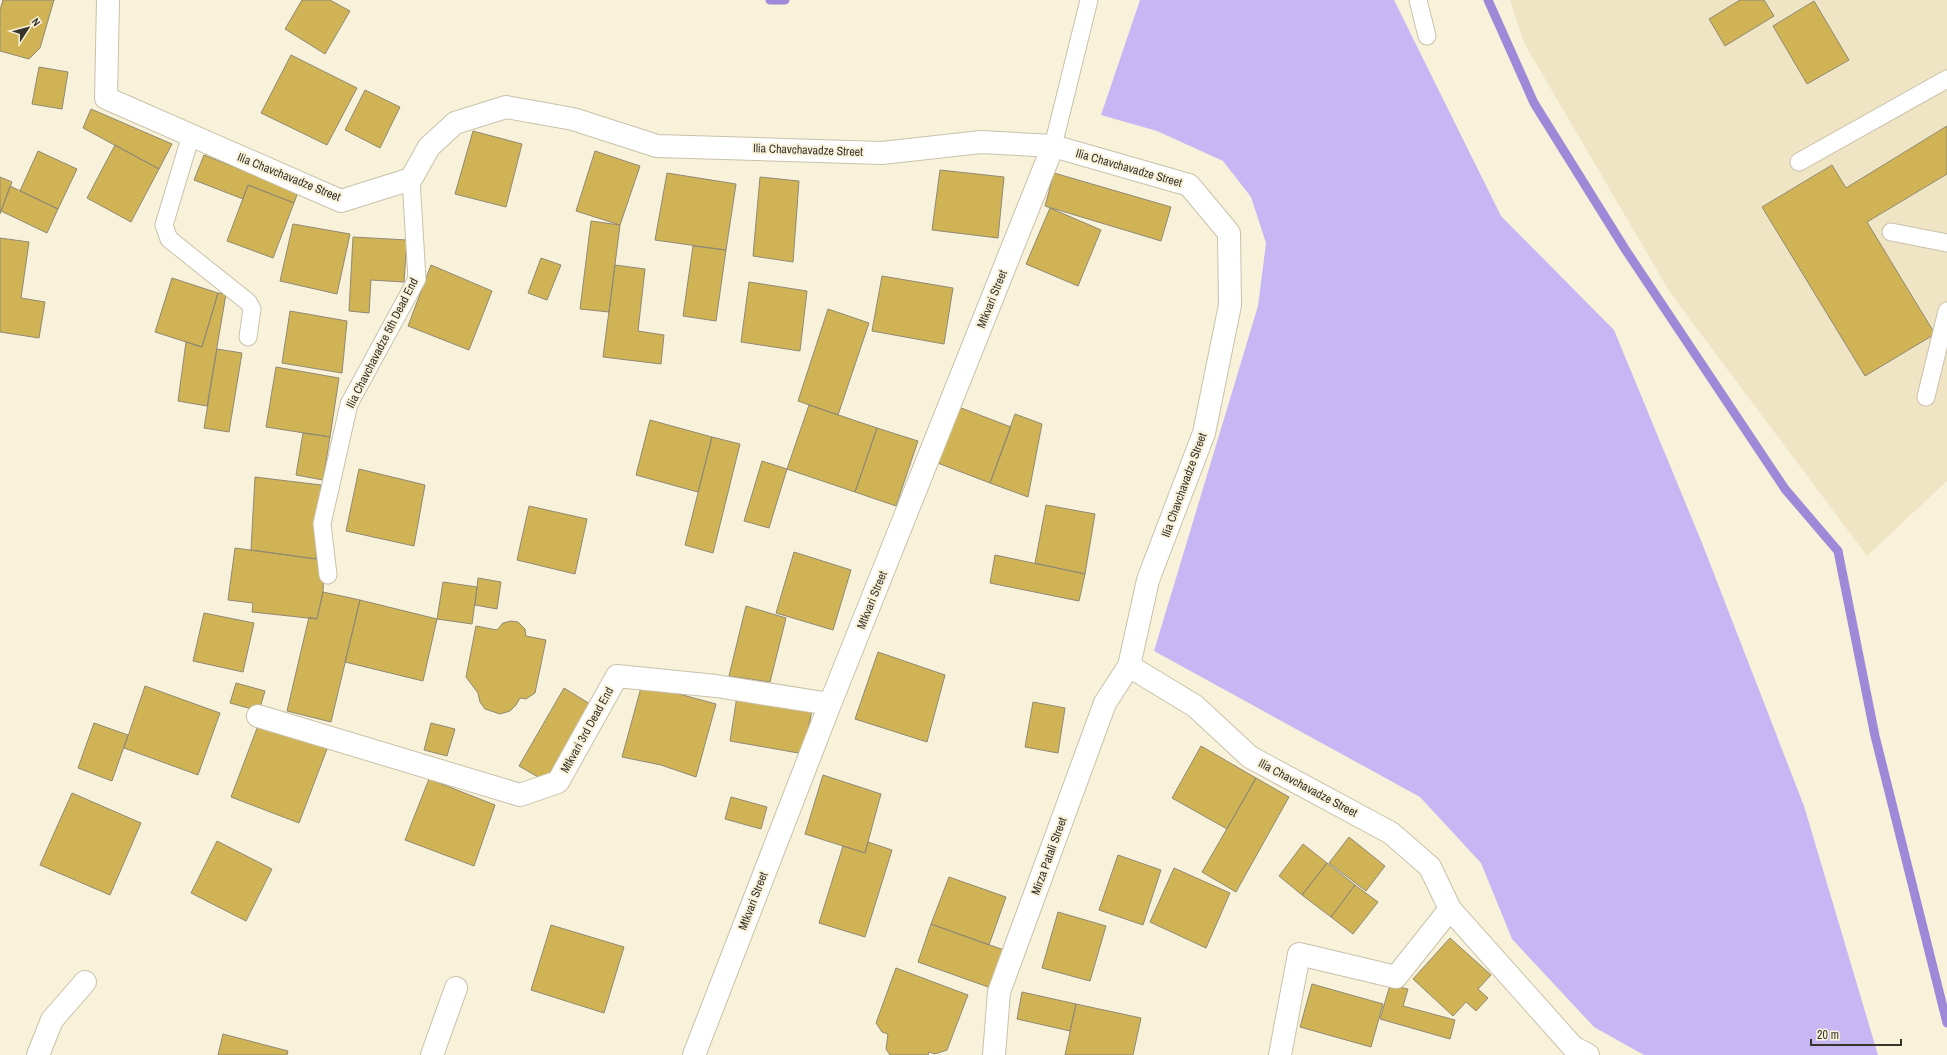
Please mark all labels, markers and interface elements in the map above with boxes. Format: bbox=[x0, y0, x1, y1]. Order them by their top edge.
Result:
north arrow bbox=[8, 8, 48, 48]
text: N bbox=[29, 15, 44, 29]
street label: Ilia Chavchavadze Street bbox=[753, 140, 863, 160]
street label: Ilia Chavchavadze Street bbox=[1074, 145, 1184, 191]
street label: Ilia Chavchavadze Street bbox=[235, 149, 343, 205]
street label: Mtkvari Street bbox=[973, 267, 1011, 330]
street label: Ilia Chavchavadze 5th Dead End bbox=[342, 275, 422, 411]
street label: Ilia Chavchavadze Street bbox=[1158, 430, 1210, 539]
street label: Mtkvari Street bbox=[853, 568, 891, 631]
street label: Mtkvari 3rd Dead End bbox=[557, 684, 617, 776]
street label: Ilia Chavchavadze Street bbox=[1256, 755, 1361, 821]
street label: Mirza Patali Street bbox=[1028, 815, 1071, 897]
street label: Mtkvari Street bbox=[735, 869, 772, 932]
scale bar bbox=[1811, 1021, 1901, 1047]
text: 20 m bbox=[1817, 1027, 1839, 1043]

